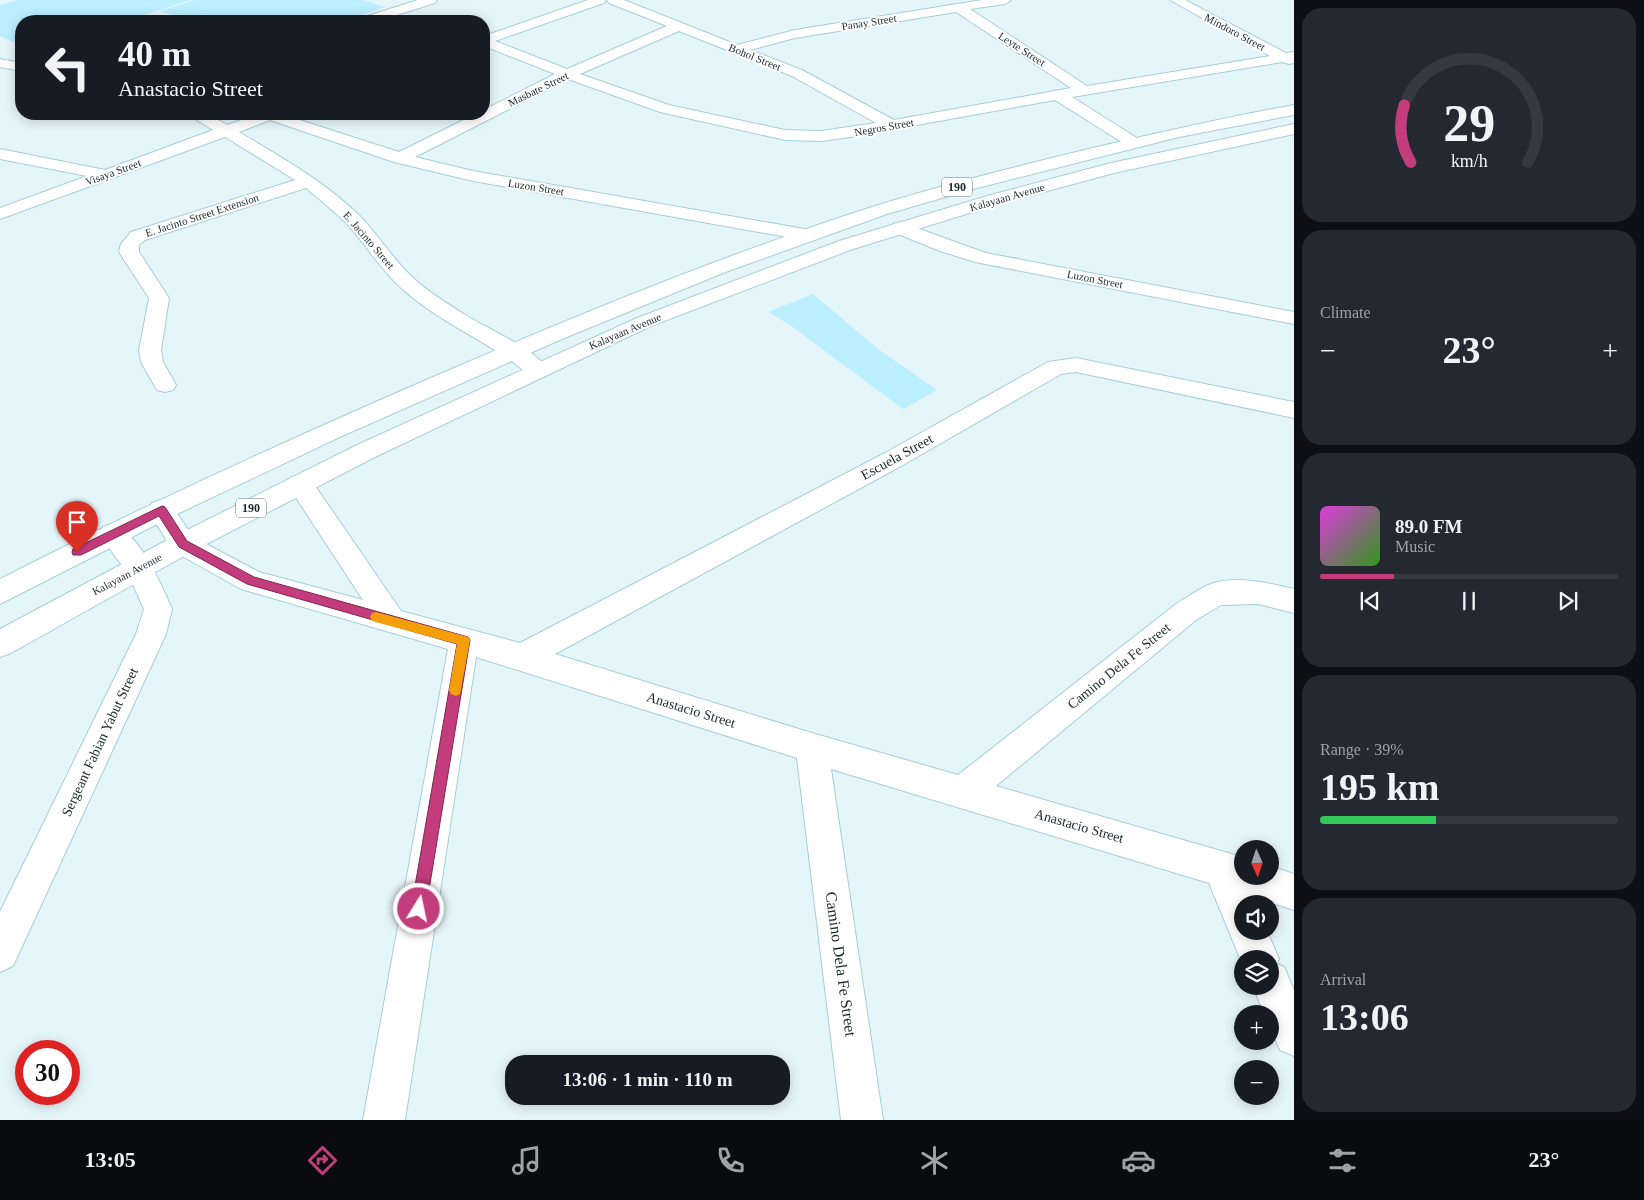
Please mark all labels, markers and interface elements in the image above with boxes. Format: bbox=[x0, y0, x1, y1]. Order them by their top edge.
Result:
street label: Mindoro Street bbox=[1203, 11, 1267, 53]
street label: Panay Street bbox=[841, 12, 897, 32]
street label: Leyte Street bbox=[996, 29, 1048, 69]
icon: left bbox=[35, 35, 100, 100]
text: 40 m bbox=[118, 35, 191, 74]
street label: Bohol Street bbox=[727, 41, 783, 73]
street label: Masbate Street bbox=[506, 69, 570, 109]
text: Anastacio Street bbox=[118, 76, 263, 101]
text: 29 bbox=[1443, 95, 1495, 152]
street label: Negros Street bbox=[853, 116, 915, 138]
text: km/h bbox=[1451, 151, 1487, 171]
street label: Visaya Street bbox=[84, 156, 142, 188]
street label: Luzon Street bbox=[507, 177, 565, 197]
road number: 190 bbox=[942, 178, 972, 196]
street label: Kalayaan Avenue bbox=[968, 181, 1046, 213]
street label: E. Jacinto Street Extension bbox=[144, 191, 261, 239]
street label: E. Jacinto Street bbox=[341, 209, 397, 271]
street label: Luzon Street bbox=[1066, 268, 1124, 290]
text: Climate bbox=[1320, 304, 1371, 321]
street label: Kalayaan Avenue bbox=[587, 310, 663, 352]
text: 23° bbox=[1442, 329, 1496, 371]
text: − bbox=[1320, 335, 1336, 366]
text: + bbox=[1602, 335, 1618, 366]
street label: Escuela Street bbox=[859, 431, 936, 483]
road number: 190 bbox=[236, 498, 266, 518]
pin bbox=[56, 501, 98, 552]
icon: arrive bbox=[63, 508, 91, 536]
text: 89.0 FM bbox=[1395, 516, 1463, 537]
text: Music bbox=[1395, 538, 1435, 555]
street label: Kalayaan Avenue bbox=[90, 551, 164, 597]
icon: previous bbox=[1356, 587, 1384, 615]
icon: pause bbox=[1455, 587, 1483, 615]
icon: next bbox=[1554, 587, 1582, 615]
street label: Camino Dela Fe Street bbox=[1065, 620, 1174, 712]
street label: Sergeant Fabian Yabut Street bbox=[59, 665, 141, 819]
street label: Anastacio Street bbox=[645, 689, 737, 731]
text: Range · 39% bbox=[1320, 741, 1404, 758]
text: 195 km bbox=[1320, 766, 1439, 808]
street label: Anastacio Street bbox=[1033, 806, 1125, 846]
north arrow bbox=[1234, 840, 1279, 885]
map controls bbox=[1234, 840, 1279, 1105]
position arrow bbox=[392, 882, 444, 934]
street label: Camino Dela Fe Street bbox=[822, 890, 860, 1038]
button: sound bbox=[1234, 895, 1279, 940]
button: layers bbox=[1234, 950, 1279, 995]
text: Arrival bbox=[1320, 971, 1366, 988]
text: 13:06 bbox=[1320, 996, 1409, 1038]
button: + bbox=[1234, 1005, 1279, 1050]
speed limit sign: 30 bbox=[15, 1040, 80, 1105]
button: − bbox=[1234, 1060, 1279, 1105]
text: 13:06 · 1 min · 110 m bbox=[563, 1069, 732, 1090]
icon: directions bbox=[305, 1143, 340, 1178]
icon: music bbox=[509, 1143, 544, 1178]
icon: phone bbox=[713, 1143, 748, 1178]
icon: climate bbox=[917, 1143, 952, 1178]
icon: car bbox=[1121, 1143, 1156, 1178]
icon: filters bbox=[1325, 1143, 1360, 1178]
text: 13:05 bbox=[84, 1147, 136, 1172]
text: 23° bbox=[1529, 1147, 1559, 1172]

